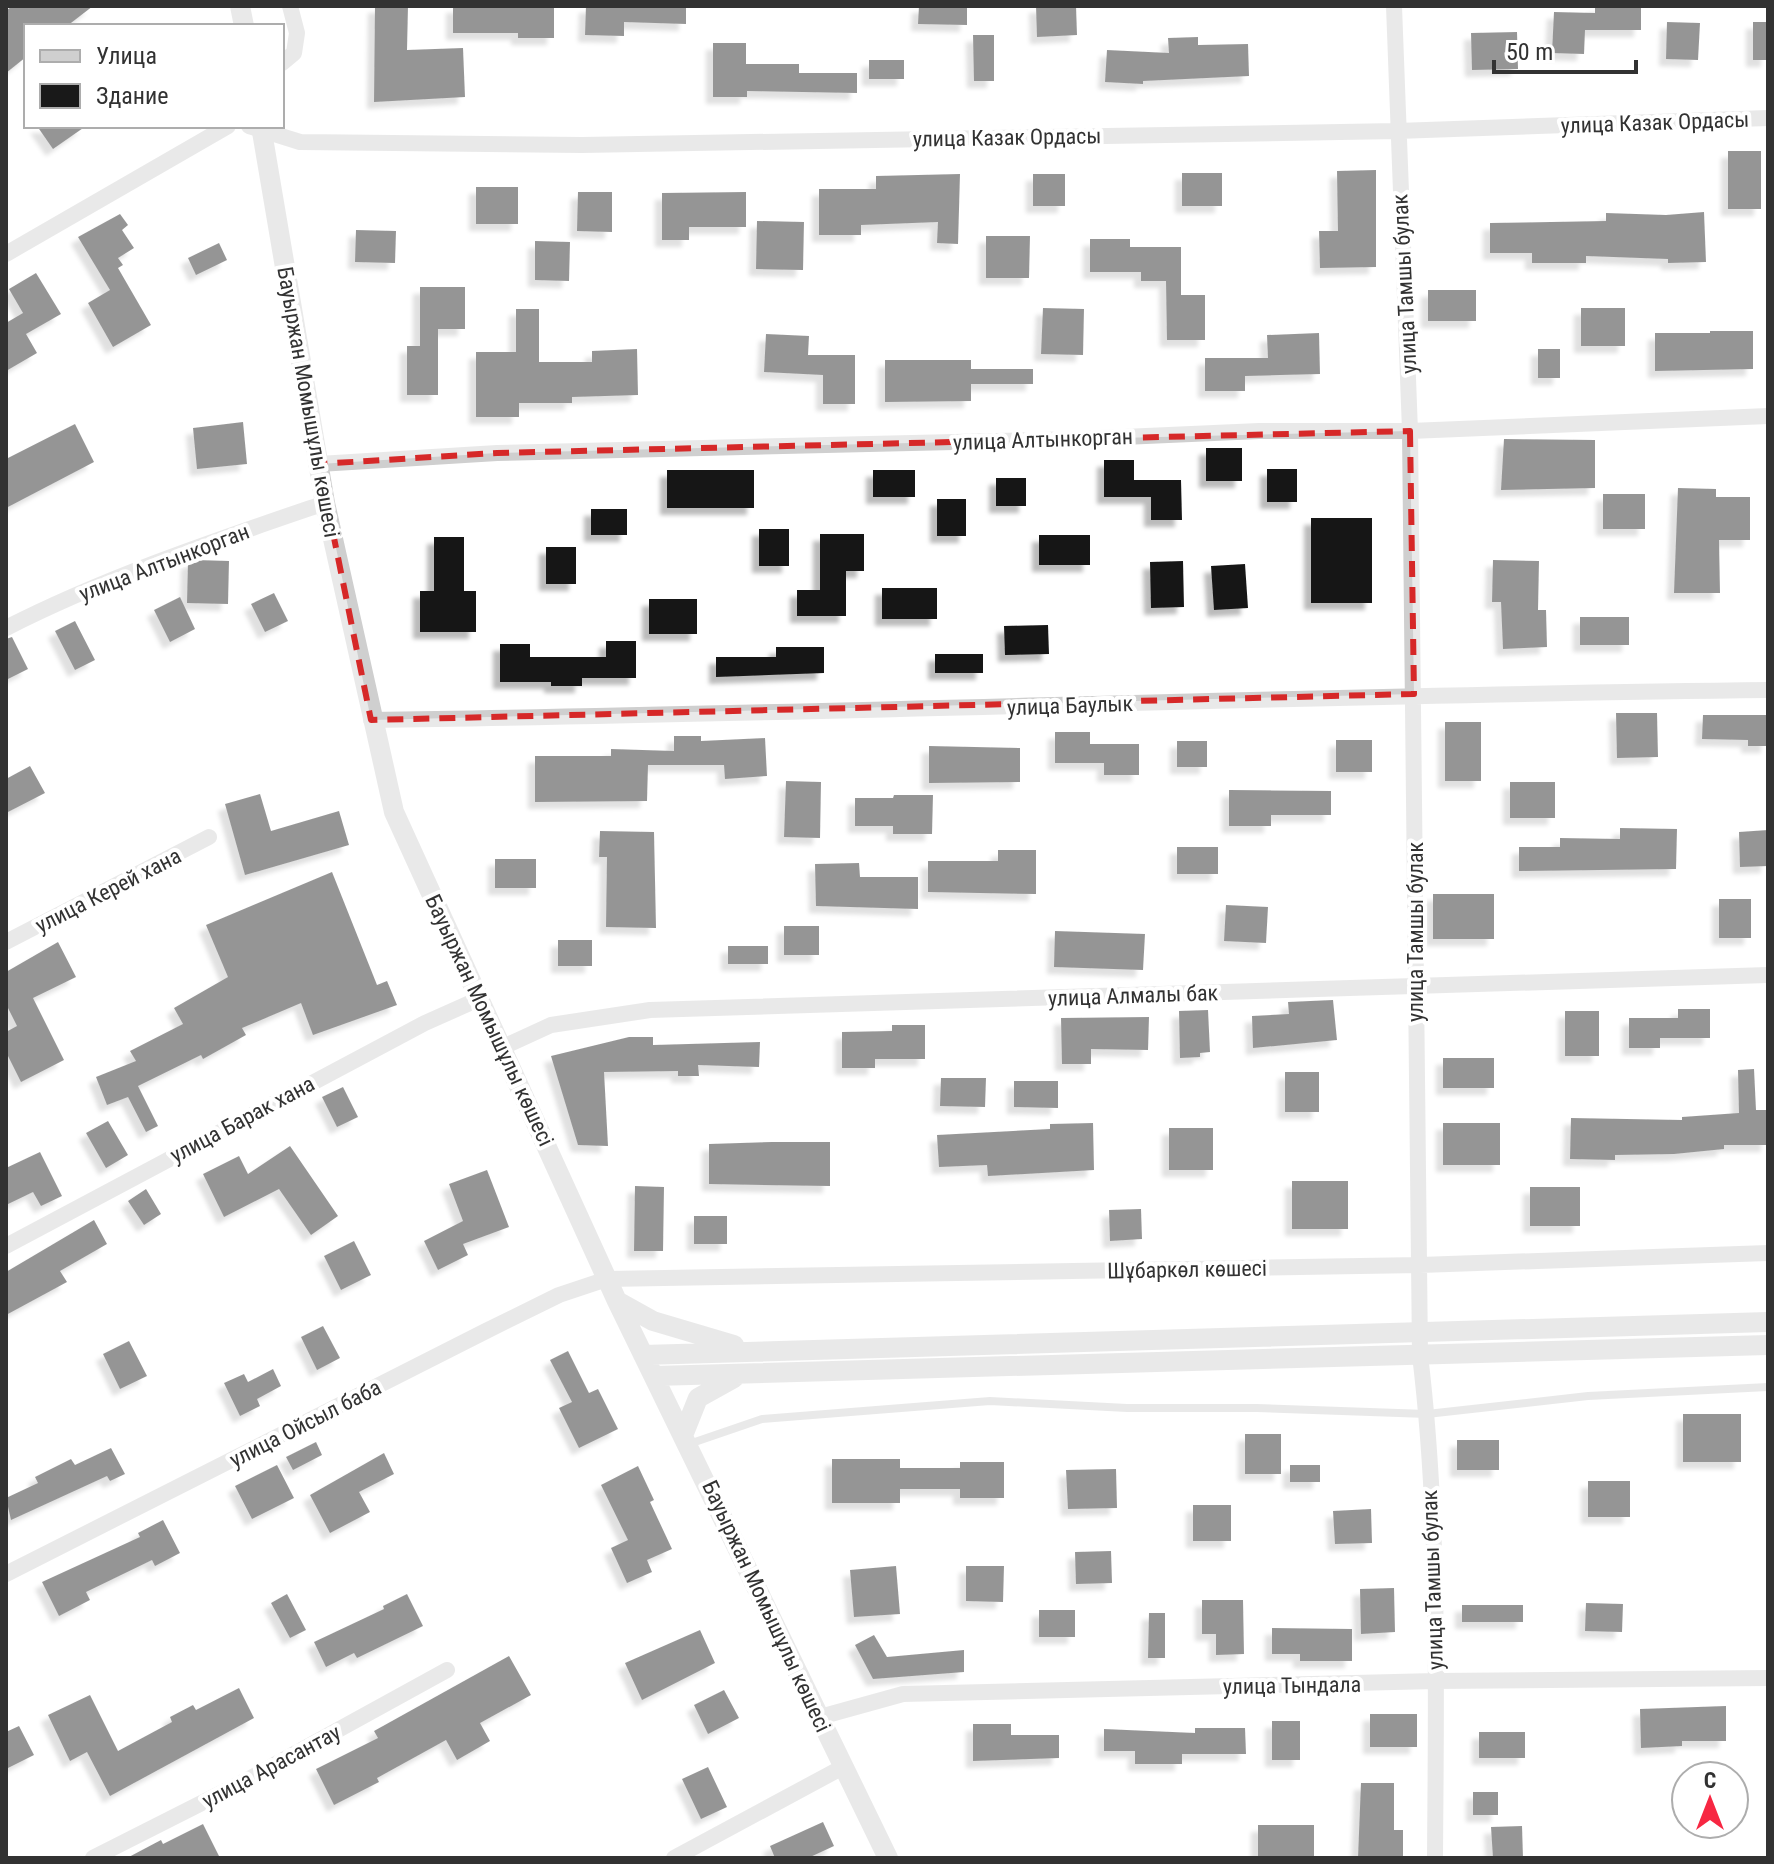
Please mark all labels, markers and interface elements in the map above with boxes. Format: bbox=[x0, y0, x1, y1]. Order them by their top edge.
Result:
legend bbox=[24, 24, 284, 128]
scale bar bbox=[1494, 24, 1636, 74]
text: 50 m bbox=[1506, 38, 1553, 66]
text: Улица bbox=[96, 42, 157, 70]
text: Здание bbox=[96, 82, 168, 110]
street label: улица Казак Ордасы bbox=[1560, 107, 1750, 138]
street label: улица Казак Ордасы bbox=[913, 123, 1101, 152]
street label: улица Тамшы булак bbox=[1387, 193, 1422, 375]
street label: Бауыржан Момышұлы көшесі bbox=[272, 265, 345, 539]
street label: улица Алтынкорган bbox=[953, 424, 1133, 455]
street label: улица Алтынкорган bbox=[76, 519, 253, 606]
street label: улица Баулык bbox=[1007, 691, 1134, 720]
street label: улица Тамшы булак bbox=[1403, 842, 1428, 1022]
street label: улица Керей хана bbox=[31, 843, 185, 938]
street label: Бауыржан Момышұлы көшесі bbox=[420, 891, 559, 1150]
street label: улица Алмалы бак bbox=[1048, 980, 1219, 1011]
street label: улица Барак хана bbox=[166, 1071, 319, 1168]
street label: Шұбаркөл көшесі bbox=[1107, 1256, 1267, 1283]
street label: улица Ойсыл баба bbox=[225, 1375, 385, 1472]
street label: Бауыржан Момышұлы көшесі bbox=[697, 1477, 836, 1736]
street label: улица Тамшы булак bbox=[1417, 1489, 1448, 1670]
street label: улица Тындала bbox=[1223, 1672, 1361, 1699]
street label: улица Арасантау bbox=[198, 1719, 345, 1813]
north arrow bbox=[1670, 1760, 1750, 1840]
text: С bbox=[1704, 1768, 1716, 1793]

